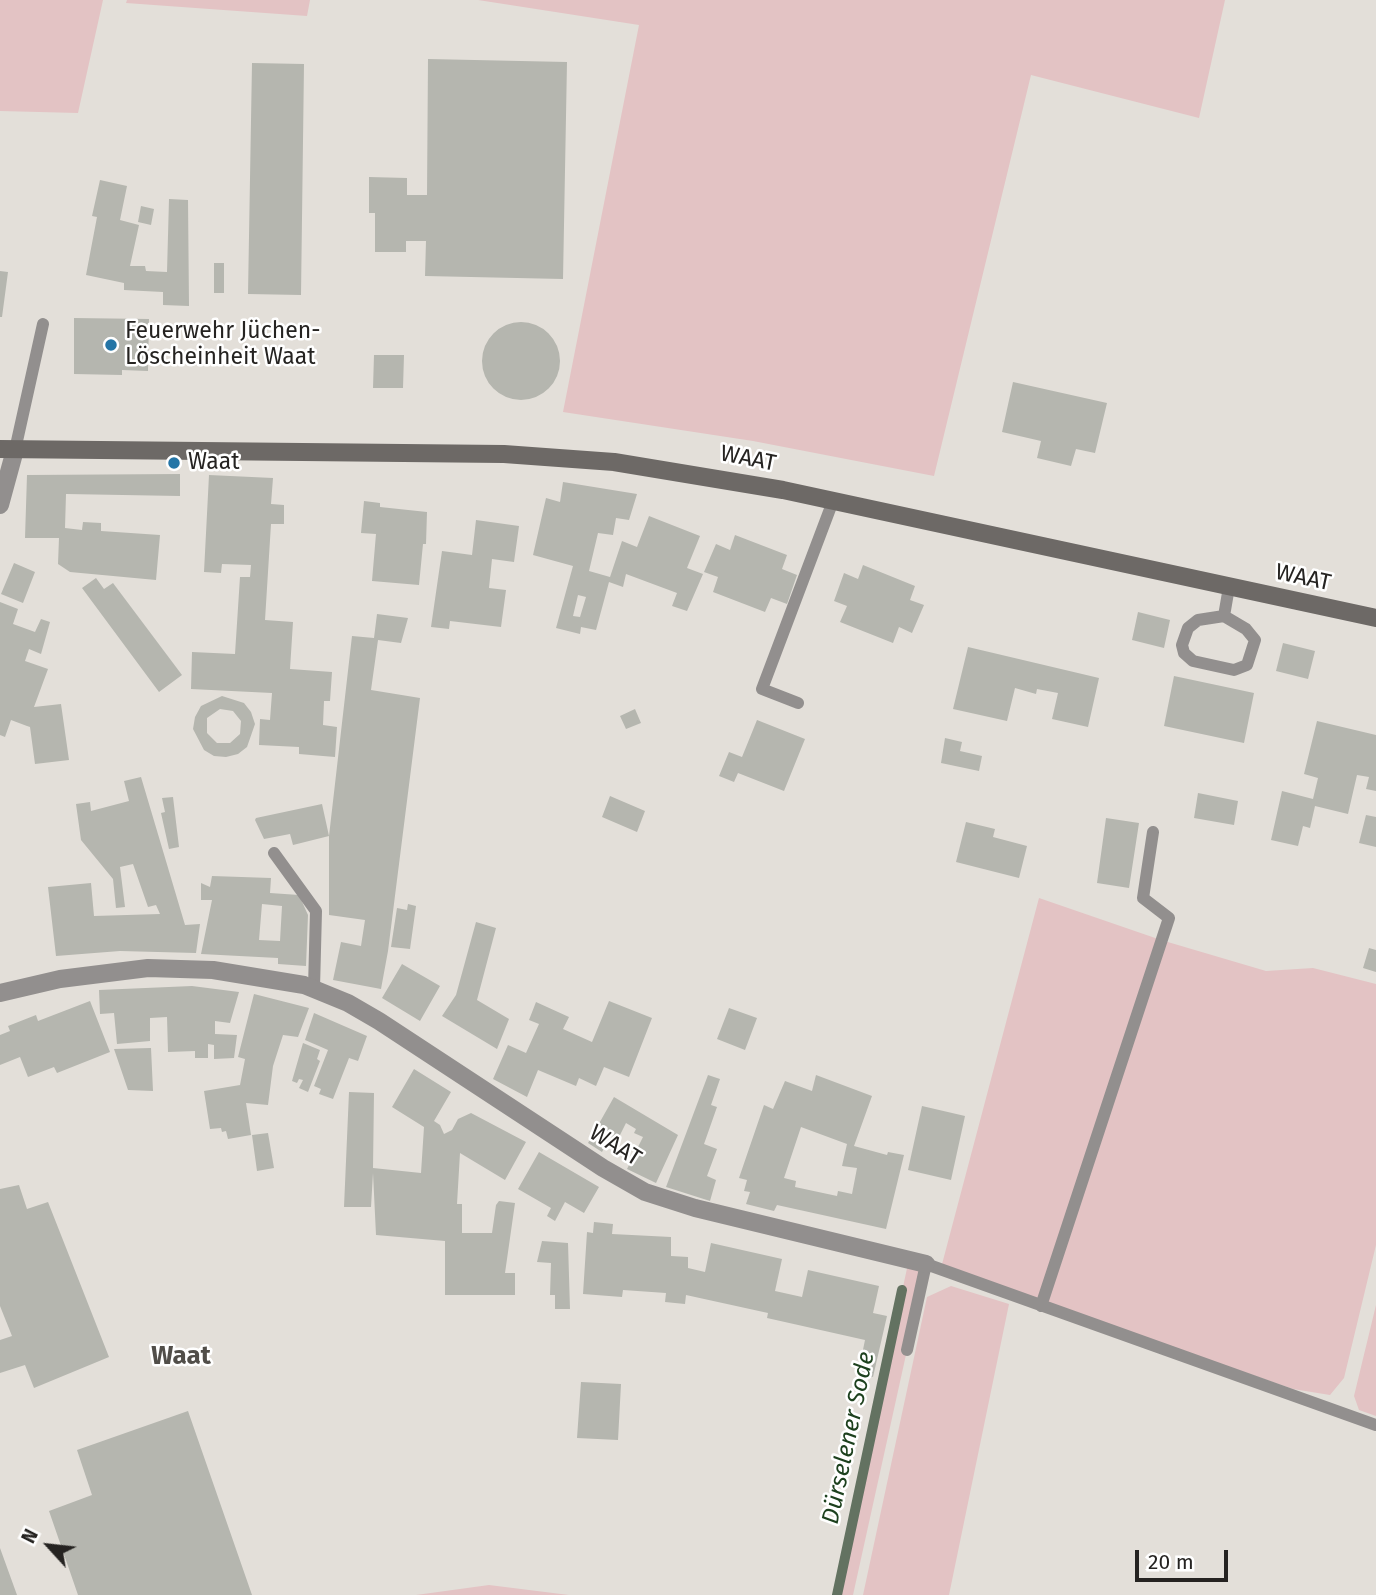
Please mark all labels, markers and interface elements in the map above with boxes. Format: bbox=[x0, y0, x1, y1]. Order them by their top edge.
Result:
place label: Feuerwehr Jüchen- Löscheinheit Waat bbox=[125, 318, 320, 372]
marker: Feuerwehr Jüchen- Löscheinheit Waat bbox=[103, 337, 119, 353]
street label: WAAT bbox=[718, 440, 778, 478]
place label: Waat bbox=[188, 449, 240, 477]
marker: Waat bbox=[166, 455, 182, 471]
street label: WAAT bbox=[1273, 559, 1333, 597]
street label: WAAT bbox=[584, 1119, 646, 1173]
district label: Waat bbox=[151, 1341, 211, 1373]
water label: Dürselener Sode bbox=[817, 1349, 881, 1527]
north arrow bbox=[14, 1511, 84, 1581]
text: N bbox=[17, 1525, 43, 1547]
scale bar bbox=[1138, 1536, 1231, 1580]
text: 20 m bbox=[1148, 1549, 1194, 1575]

